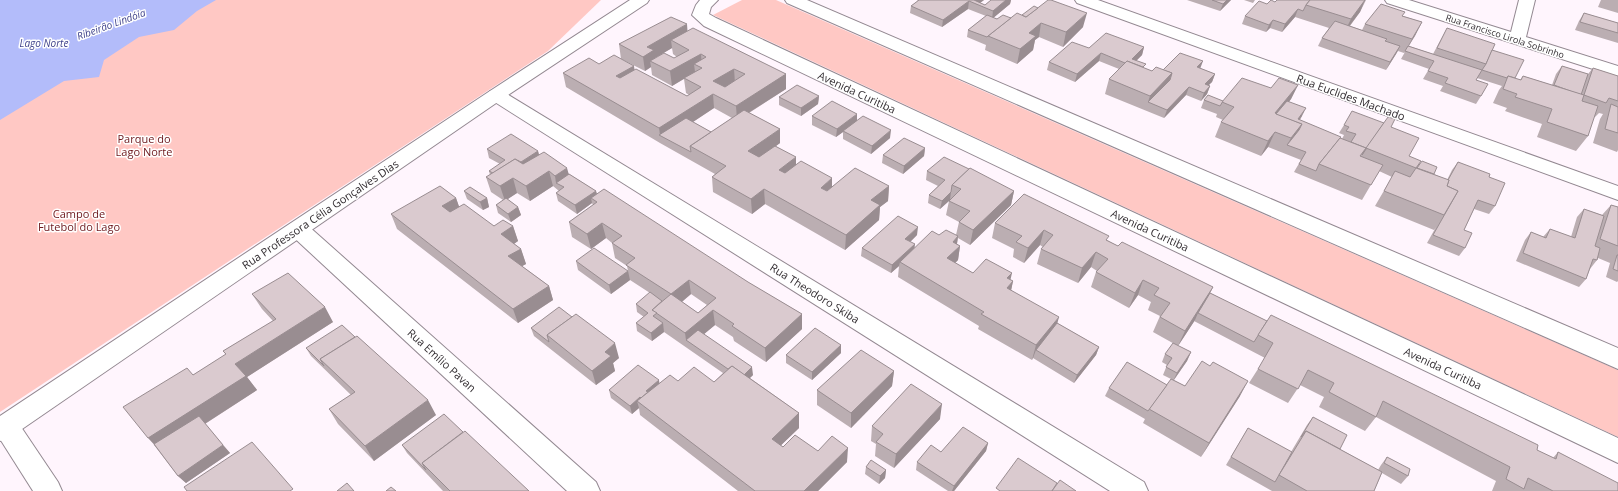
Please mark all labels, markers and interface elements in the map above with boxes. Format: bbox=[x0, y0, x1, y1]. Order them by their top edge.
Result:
water label: Ribeirão Lindóia bbox=[75, 5, 148, 43]
street label: Rua Francisco Lirola Sobrinho bbox=[1444, 11, 1566, 61]
water label: Lago Norte bbox=[20, 36, 68, 50]
street label: Avenida Curitiba bbox=[816, 67, 898, 117]
street label: Rua Euclides Machado bbox=[1295, 70, 1408, 124]
park label: Parque do Lago Norte bbox=[116, 131, 172, 159]
street label: Rua Professora Célia Gonçalves Dias bbox=[239, 156, 401, 272]
street label: Avenida Curitiba bbox=[1109, 205, 1191, 255]
park label: Campo de Futebol do Lago bbox=[38, 206, 120, 234]
street label: Rua Theodoro Skiba bbox=[767, 259, 863, 327]
street label: Rua Emílio Pavan bbox=[404, 325, 480, 395]
street label: Avenida Curitiba bbox=[1402, 343, 1484, 393]

